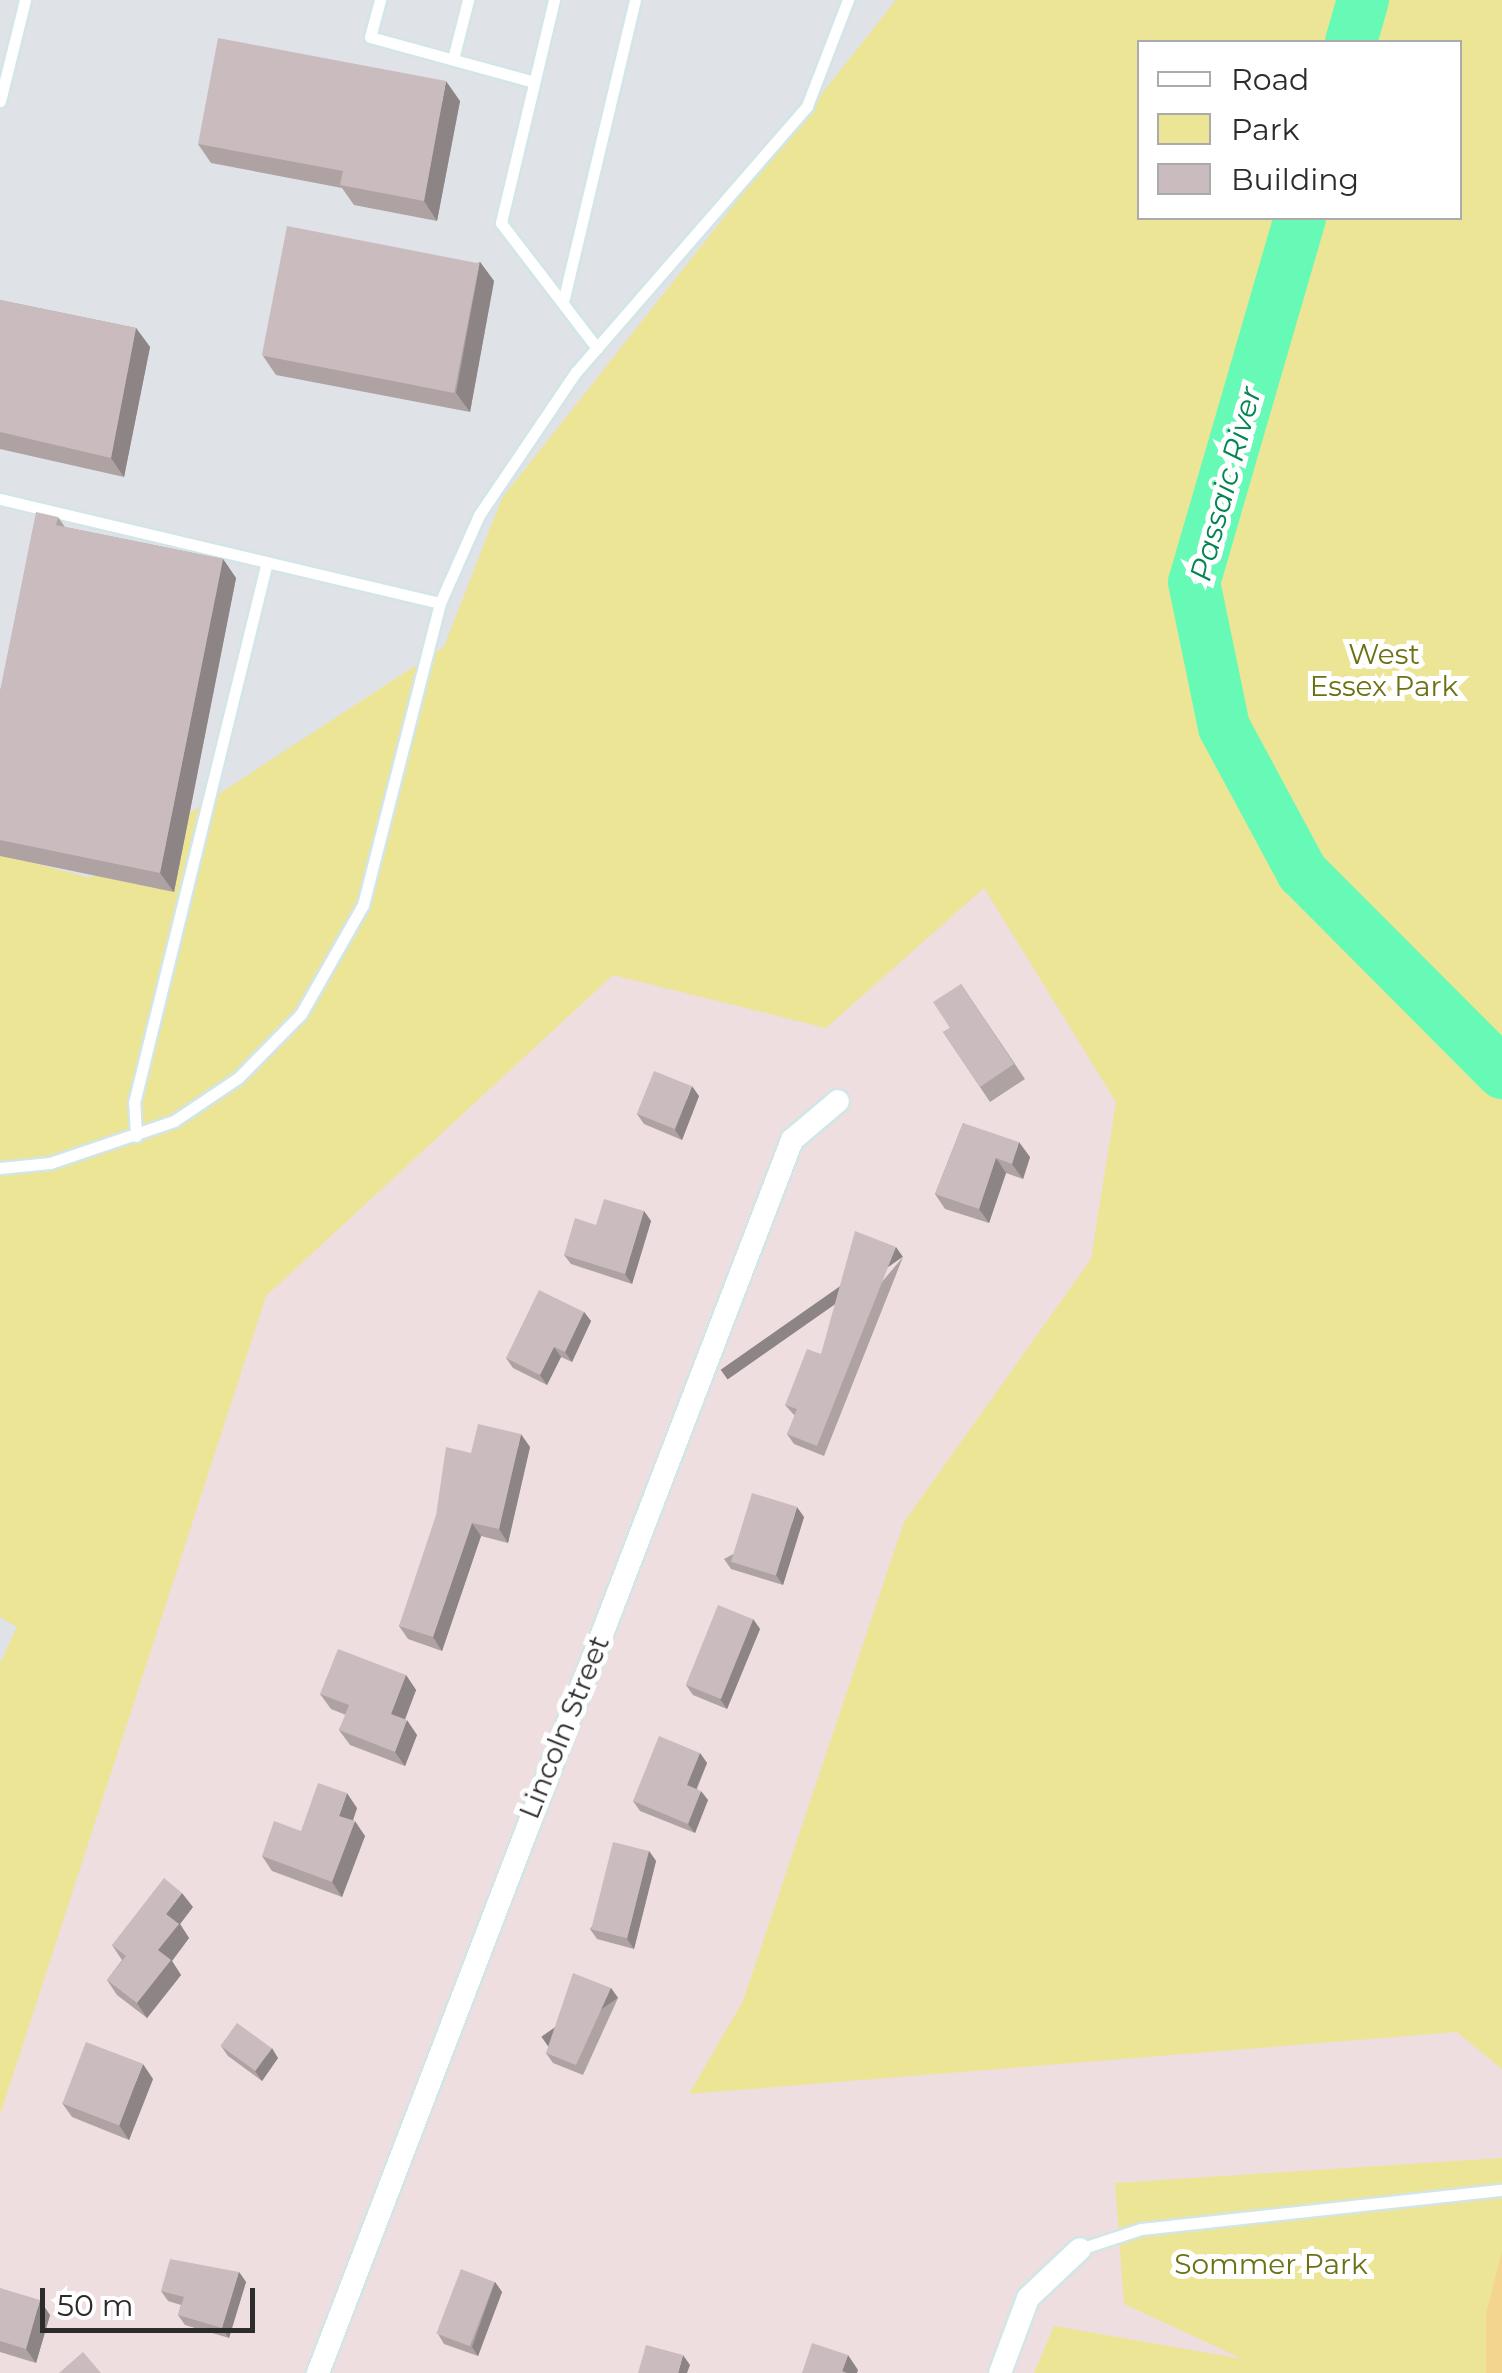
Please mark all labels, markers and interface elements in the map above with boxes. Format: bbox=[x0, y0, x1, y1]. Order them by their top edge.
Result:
legend bbox=[1137, 40, 1462, 220]
text: Road bbox=[1231, 61, 1309, 98]
text: Park bbox=[1231, 111, 1300, 148]
text: Building bbox=[1231, 161, 1359, 198]
water label: Passaic River bbox=[1183, 383, 1269, 585]
park label: West Essex Park bbox=[1310, 637, 1458, 703]
street label: Lincoln Street bbox=[512, 1631, 616, 1823]
park label: Sommer Park bbox=[1174, 2247, 1368, 2281]
scale bar bbox=[45, 2268, 260, 2330]
text: 50 m bbox=[57, 2287, 134, 2324]

